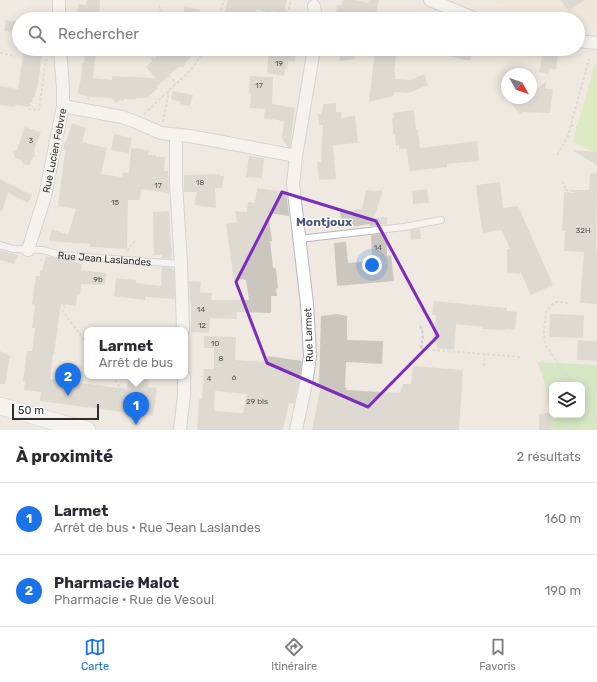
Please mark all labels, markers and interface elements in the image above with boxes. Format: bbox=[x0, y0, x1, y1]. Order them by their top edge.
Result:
search box bbox=[12, 12, 585, 56]
icon: search bbox=[26, 23, 48, 45]
text: Rechercher bbox=[58, 25, 139, 43]
house number: 19 bbox=[275, 59, 283, 68]
north arrow bbox=[501, 68, 537, 104]
house number: 17 bbox=[255, 81, 263, 90]
street label: Rue Lucien Febvre bbox=[41, 107, 69, 194]
house number: 3 bbox=[29, 136, 34, 145]
house number: 18 bbox=[196, 178, 204, 187]
house number: 17 bbox=[154, 181, 162, 190]
house number: 15 bbox=[111, 198, 119, 207]
district label: Montjoux bbox=[296, 215, 352, 229]
house number: 32H bbox=[575, 226, 591, 235]
house number: 14 bbox=[374, 243, 382, 252]
street label: Rue Jean Laslandes bbox=[57, 250, 152, 269]
your location bbox=[362, 255, 382, 275]
house number: 9b bbox=[93, 275, 103, 284]
house number: 14 bbox=[197, 305, 205, 314]
street label: Rue Larmet bbox=[302, 308, 316, 362]
house number: 12 bbox=[198, 321, 206, 330]
popup bbox=[84, 327, 188, 379]
text: Larmet bbox=[99, 337, 153, 355]
house number: 10 bbox=[211, 339, 219, 348]
house number: 8 bbox=[218, 354, 224, 363]
text: Arrêt de bus bbox=[99, 355, 173, 370]
pin: 2 bbox=[55, 363, 81, 396]
house number: 6 bbox=[232, 373, 237, 382]
house number: 4 bbox=[207, 374, 212, 383]
map controls bbox=[549, 382, 585, 418]
button: layers bbox=[549, 382, 585, 418]
pin: 1 bbox=[123, 392, 149, 425]
house number: 29 bis bbox=[246, 397, 268, 406]
scale bar bbox=[12, 402, 99, 421]
text: 50 m bbox=[18, 404, 44, 417]
text: À proximité bbox=[16, 446, 113, 466]
text: 2 résultats bbox=[517, 449, 581, 464]
text: Larmet bbox=[54, 502, 108, 520]
text: 1 bbox=[26, 511, 32, 526]
text: 160 m bbox=[545, 511, 581, 526]
text: Arrêt de bus · Rue Jean Laslandes bbox=[54, 520, 261, 535]
text: Pharmacie Malot bbox=[54, 574, 179, 592]
text: 2 bbox=[25, 583, 33, 598]
text: 190 m bbox=[545, 583, 581, 598]
text: Pharmacie · Rue de Vesoul bbox=[54, 592, 214, 607]
tab: Carte bbox=[81, 636, 109, 673]
tab: Itinéraire bbox=[271, 636, 317, 673]
tab: Favoris bbox=[479, 636, 516, 673]

